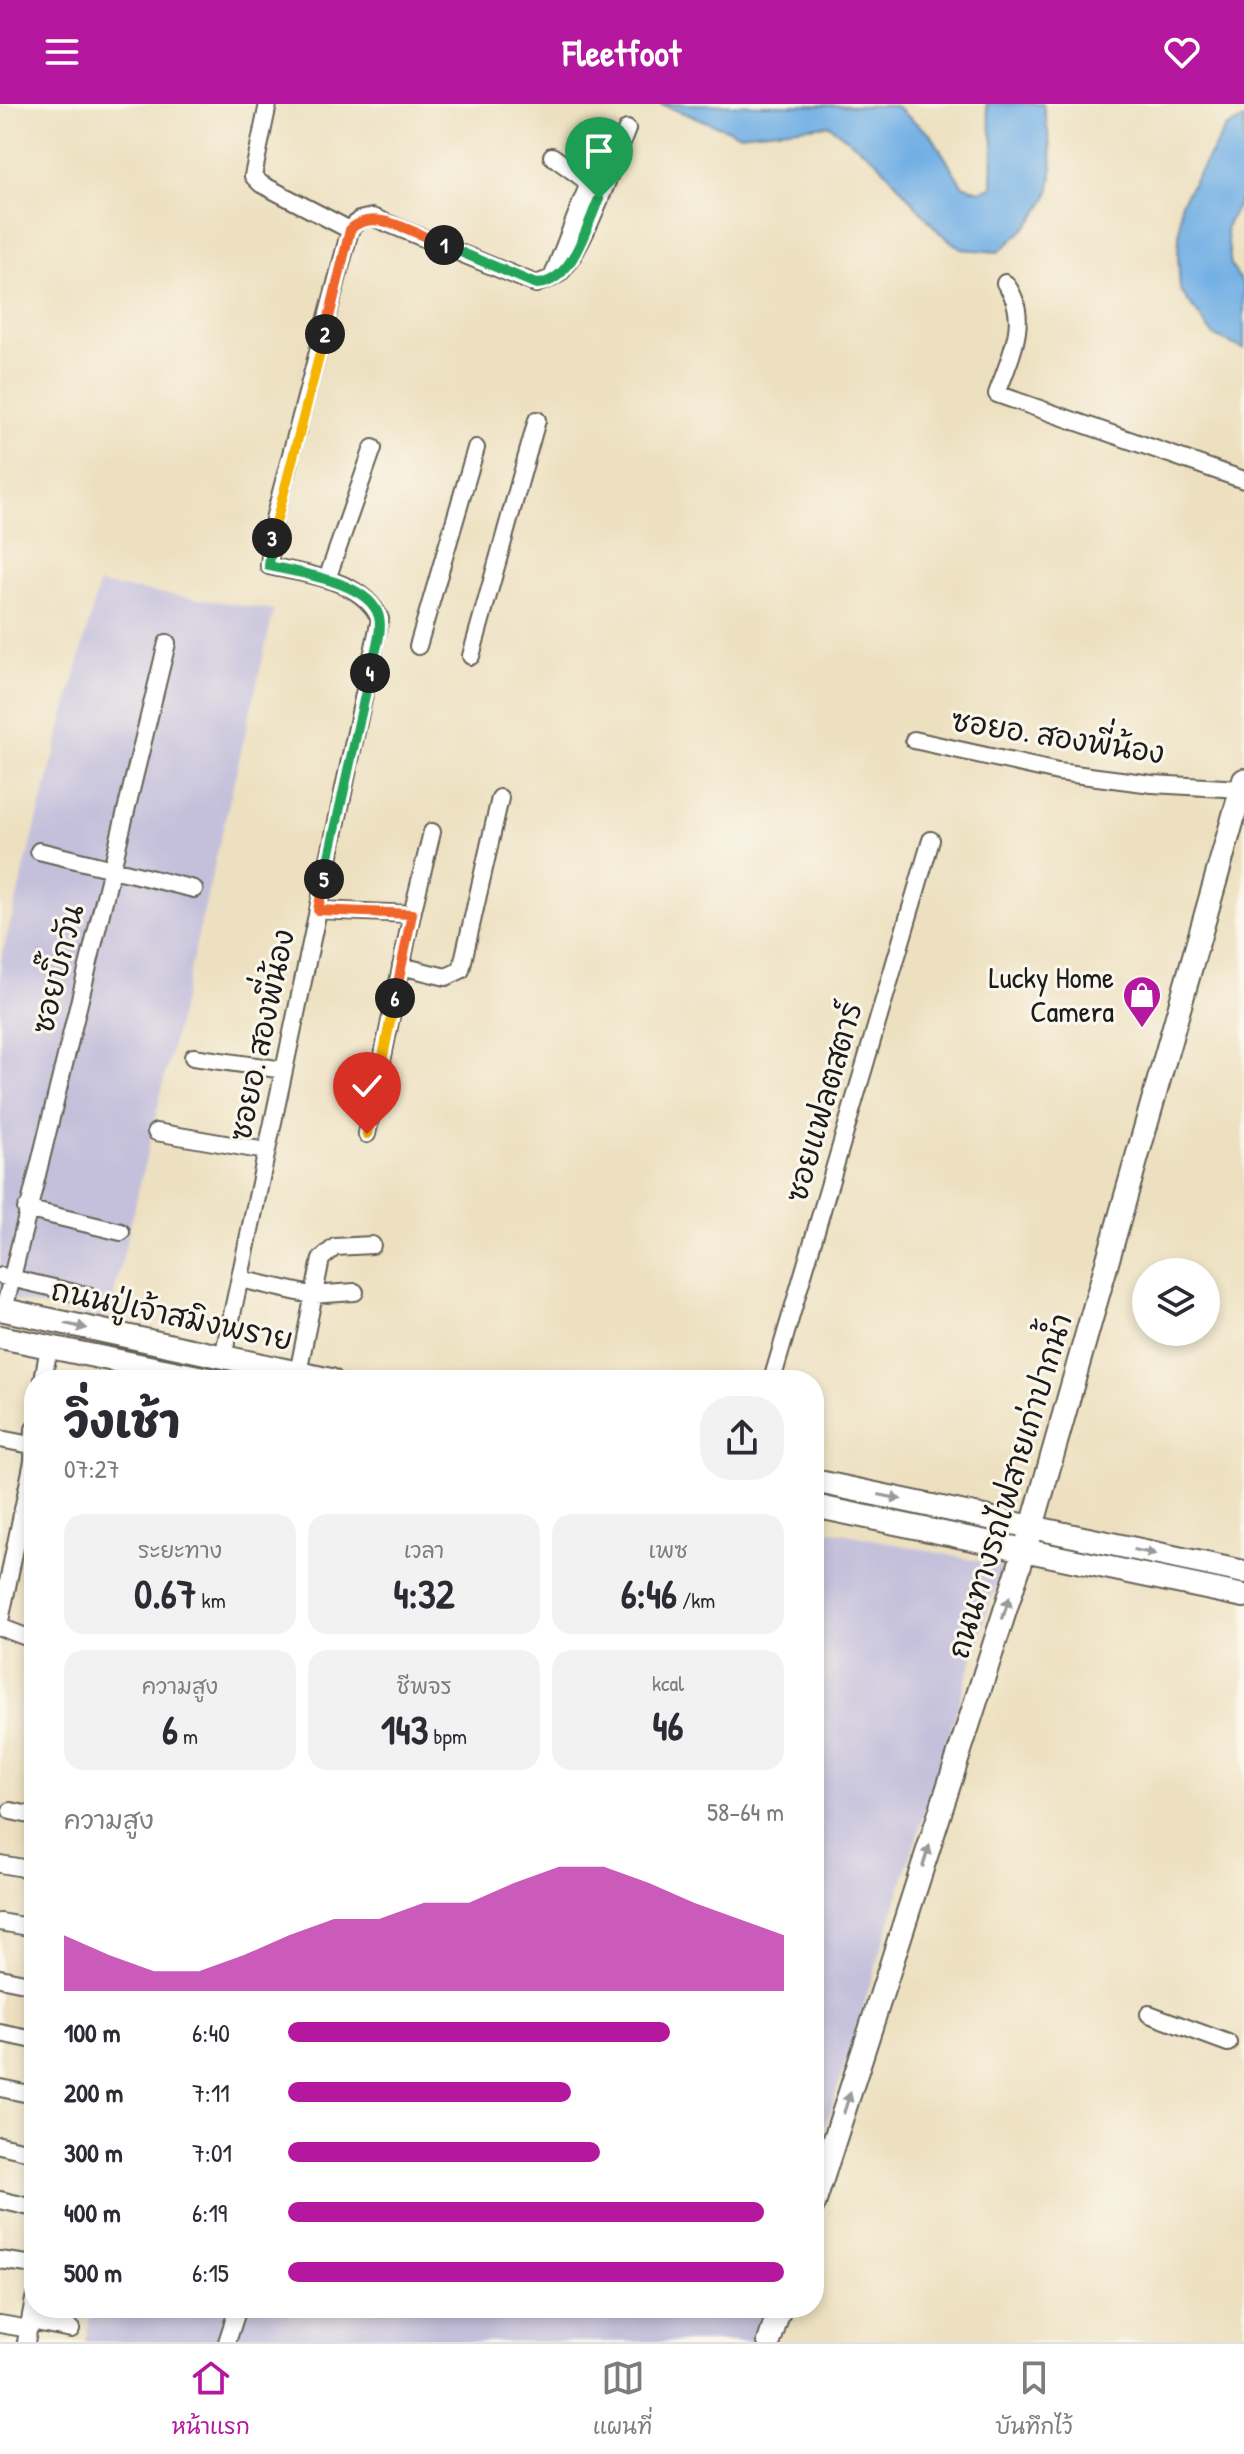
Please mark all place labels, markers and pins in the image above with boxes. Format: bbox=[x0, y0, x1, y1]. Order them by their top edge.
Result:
pin bbox=[565, 117, 633, 199]
pin: 1 bbox=[424, 225, 464, 265]
pin: 2 bbox=[305, 314, 345, 354]
pin: 3 bbox=[252, 518, 292, 558]
pin: 4 bbox=[350, 653, 390, 693]
pin: 5 bbox=[304, 859, 344, 899]
place label: Lucky Home Camera bbox=[989, 957, 1114, 1031]
shop icon: Lucky Home Camera bbox=[1121, 974, 1163, 1029]
pin: 6 bbox=[375, 978, 415, 1018]
pin bbox=[333, 1052, 401, 1134]

